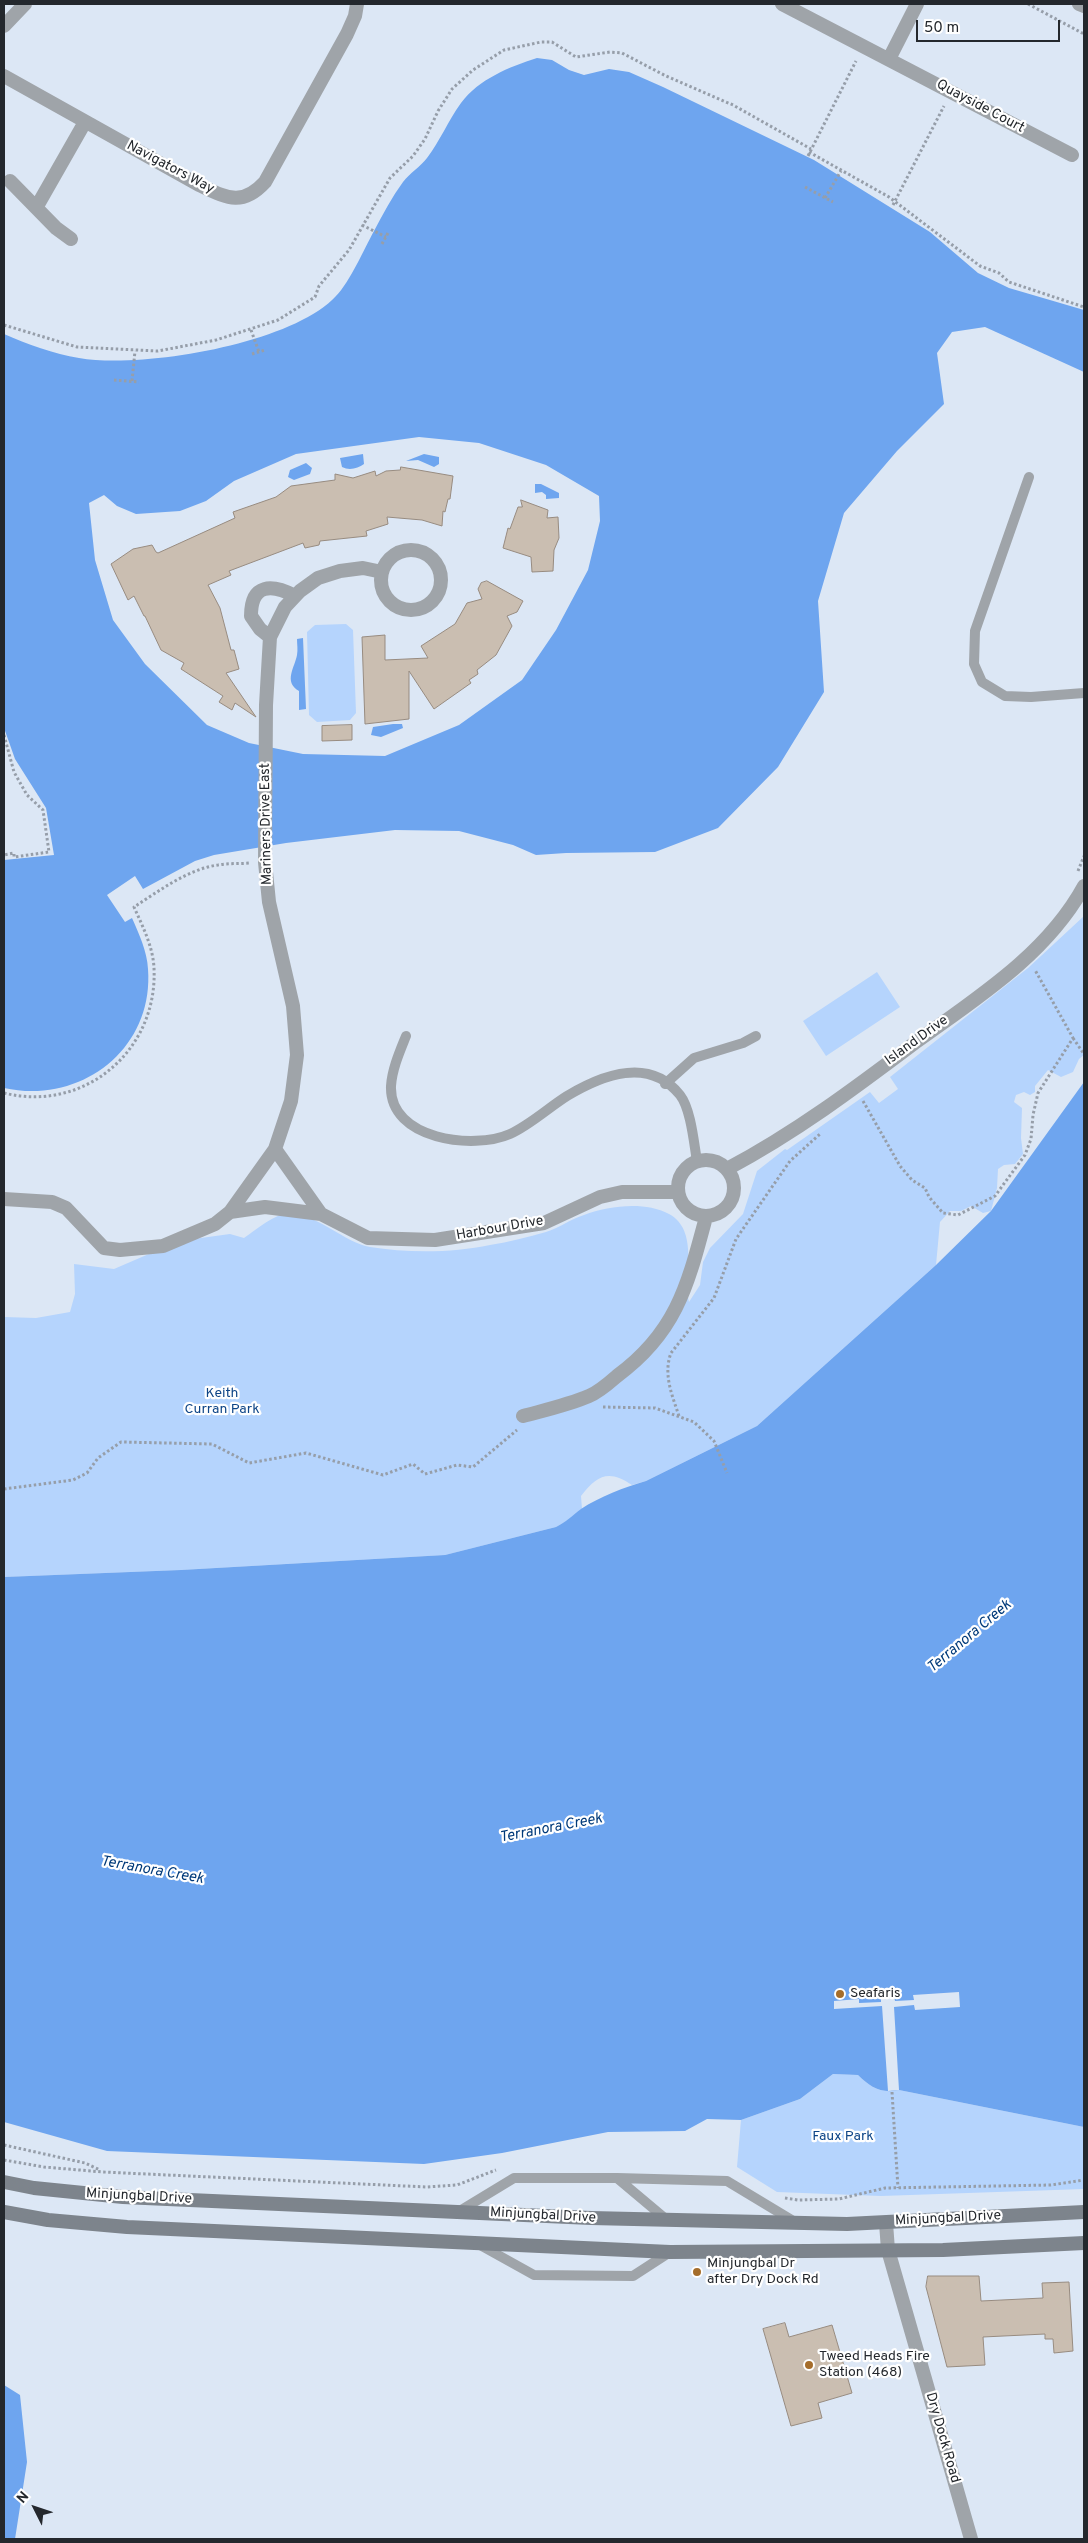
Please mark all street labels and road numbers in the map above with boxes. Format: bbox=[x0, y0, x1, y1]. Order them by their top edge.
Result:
street label: Quayside Court bbox=[933, 77, 1027, 137]
street label: Navigators Way bbox=[123, 138, 217, 198]
street label: Mariners Drive East bbox=[258, 763, 276, 885]
street label: Island Drive bbox=[882, 1012, 952, 1070]
street label: Harbour Drive bbox=[455, 1213, 545, 1245]
street label: Minjungbal Drive bbox=[86, 2186, 192, 2208]
street label: Minjungbal Drive bbox=[490, 2205, 596, 2227]
street label: Minjungbal Drive bbox=[895, 2208, 1001, 2230]
street label: Dry Dock Road bbox=[921, 2391, 963, 2485]

